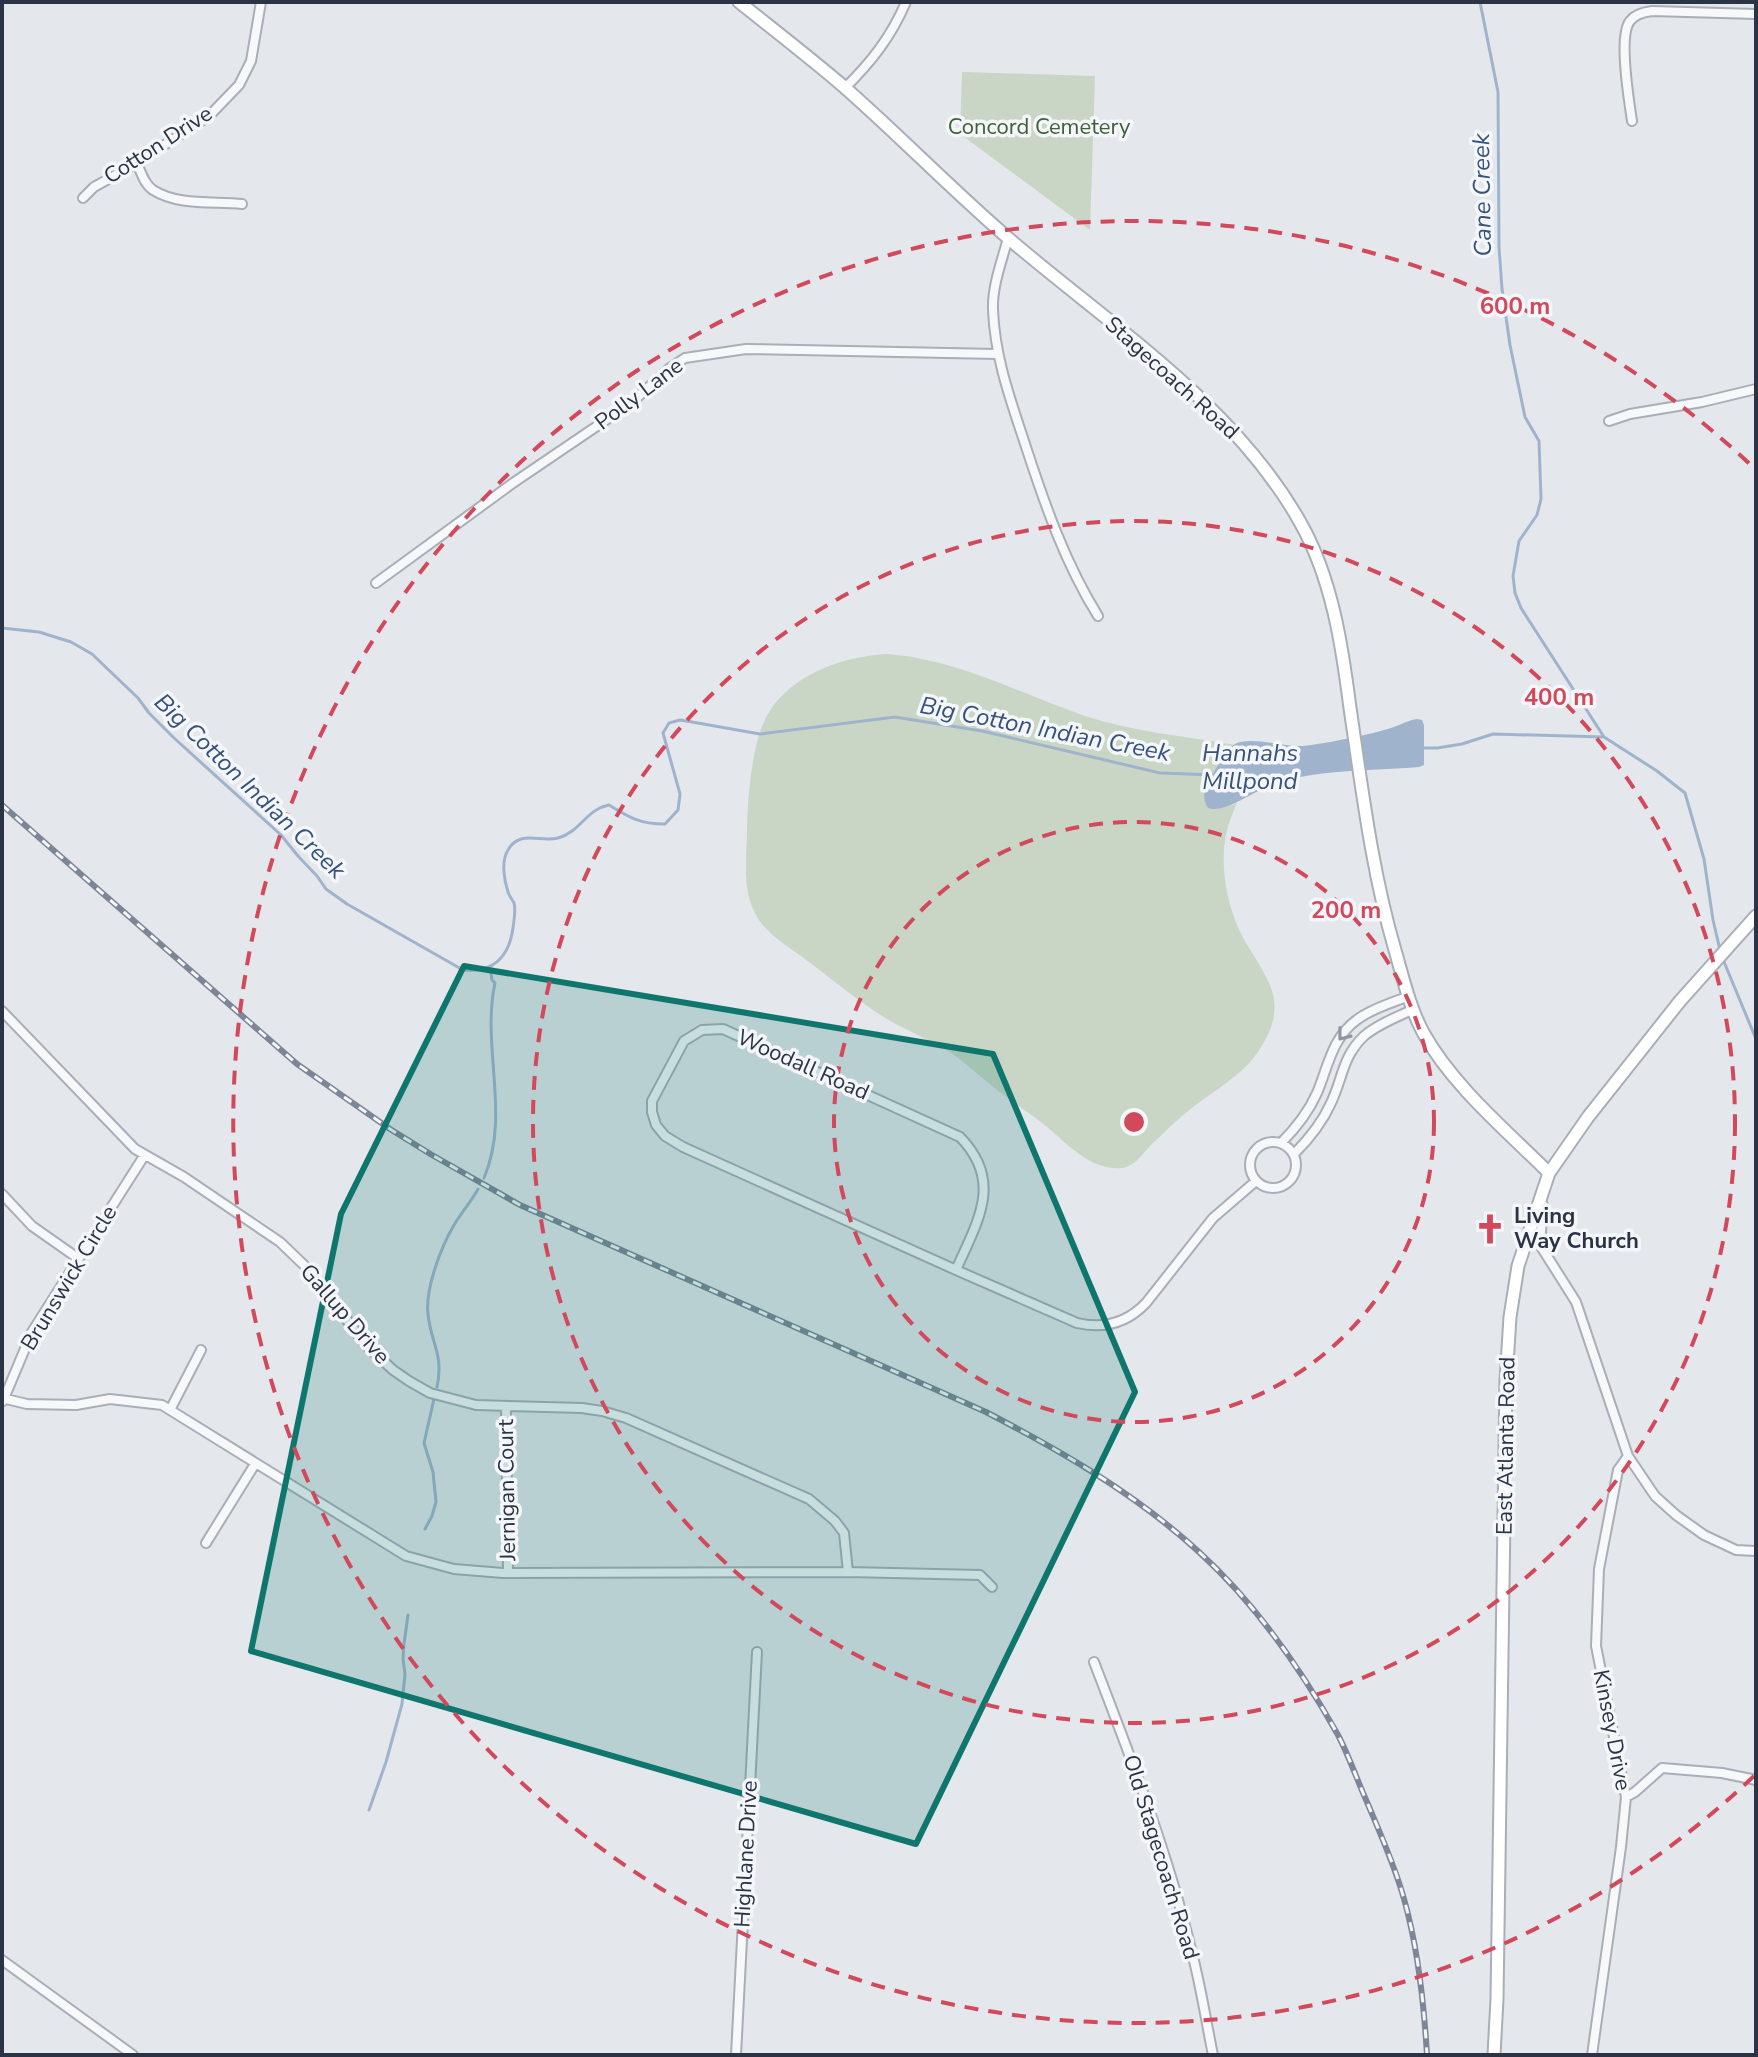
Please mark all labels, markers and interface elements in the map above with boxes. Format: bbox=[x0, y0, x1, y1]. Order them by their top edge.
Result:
street label: Cotton Drive bbox=[98, 99, 218, 191]
park label: Concord Cemetery bbox=[948, 112, 1131, 142]
water label: Cane Creek bbox=[1465, 132, 1499, 257]
text: 600 m bbox=[1480, 290, 1550, 322]
street label: Stagecoach Road bbox=[1098, 310, 1246, 446]
street label: Polly Lane bbox=[589, 351, 689, 437]
text: 400 m bbox=[1524, 681, 1594, 713]
water label: Big Cotton Indian Creek bbox=[148, 686, 353, 886]
water label: Big Cotton Indian Creek bbox=[917, 689, 1174, 769]
water label: Hannahs Millpond bbox=[1202, 737, 1298, 797]
text: 200 m bbox=[1311, 894, 1381, 926]
street label: Woodall Road bbox=[732, 1022, 874, 1108]
one-way arrow bbox=[1339, 1026, 1353, 1041]
centre of rings bbox=[1120, 1108, 1148, 1136]
street label: Brunswick Circle bbox=[14, 1200, 124, 1356]
place label: Living Way Church bbox=[1514, 1201, 1639, 1256]
church icon: Living Way Church bbox=[1473, 1212, 1507, 1246]
street label: Gallup Drive bbox=[293, 1257, 397, 1371]
street label: East Atlanta Road bbox=[1489, 1357, 1523, 1535]
street label: Jernigan Court bbox=[491, 1419, 523, 1562]
street label: Kinsey Drive bbox=[1586, 1667, 1638, 1793]
street label: Old Stagecoach Road bbox=[1116, 1751, 1206, 1963]
street label: Highlane Drive bbox=[727, 1780, 765, 1928]

